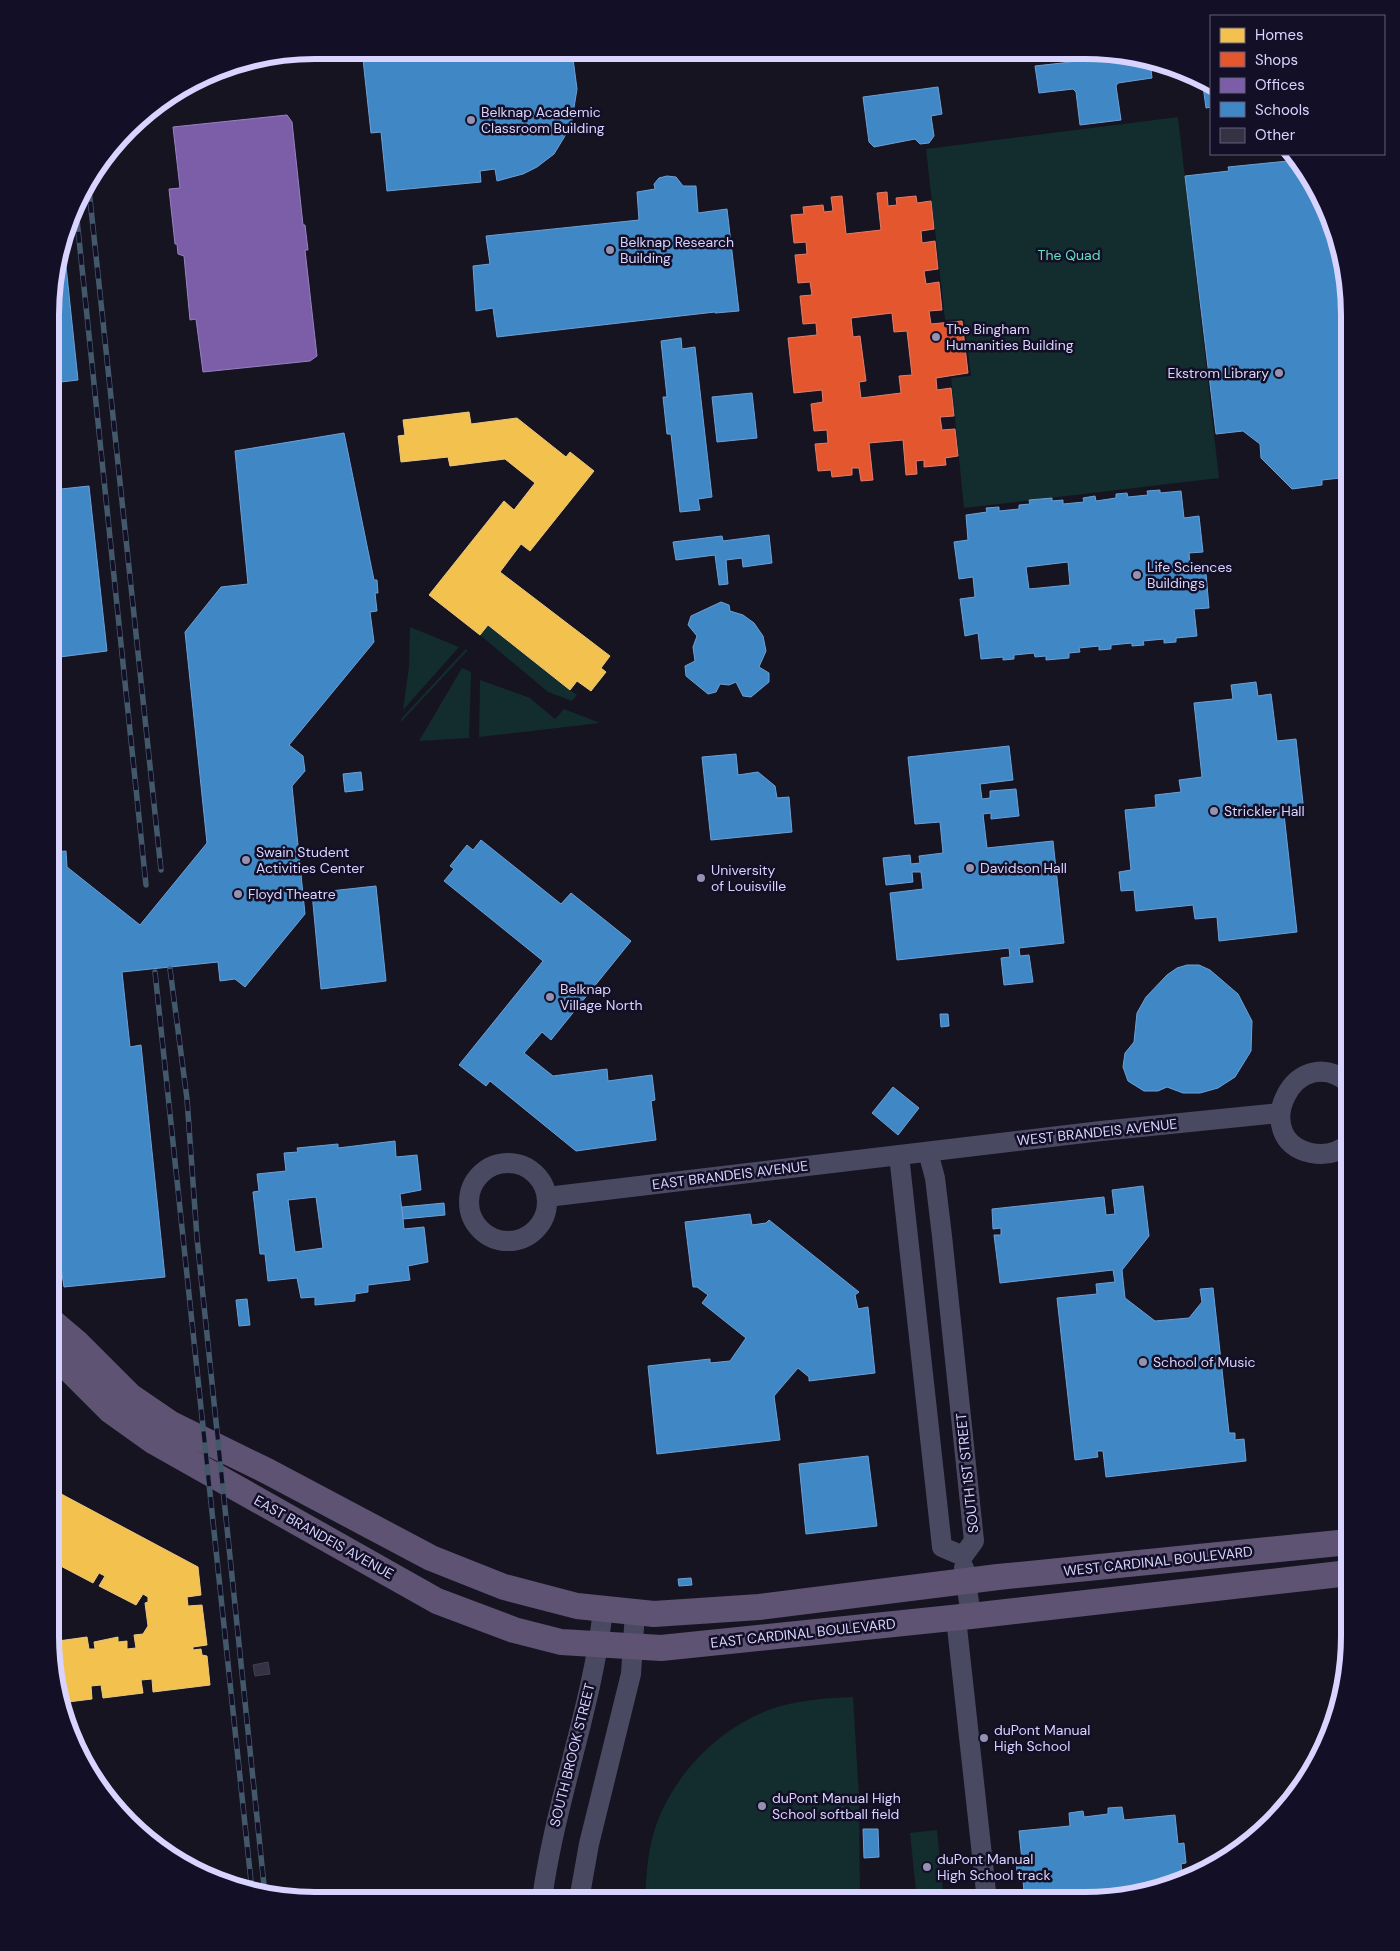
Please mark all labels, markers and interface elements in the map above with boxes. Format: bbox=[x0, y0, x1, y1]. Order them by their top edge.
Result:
legend bbox=[1210, 15, 1385, 155]
text: Homes bbox=[1255, 25, 1304, 45]
text: Shops bbox=[1255, 50, 1298, 70]
text: Offices bbox=[1255, 75, 1305, 95]
text: Schools bbox=[1255, 100, 1310, 120]
place label: Belknap Academic Classroom Building bbox=[481, 103, 605, 137]
marker: Belknap Academic Classroom Building bbox=[465, 114, 477, 126]
text: Other bbox=[1255, 125, 1296, 145]
place label: Belknap Research Building bbox=[620, 233, 734, 267]
marker: Belknap Research Building bbox=[604, 244, 616, 256]
park label: The Quad bbox=[1038, 246, 1100, 264]
place label: The Bingham Humanities Building bbox=[946, 320, 1074, 354]
marker: The Bingham Humanities Building bbox=[930, 331, 942, 343]
place label: Ekstrom Library bbox=[1168, 364, 1269, 382]
marker: Ekstrom Library bbox=[1273, 367, 1285, 379]
place label: Life Sciences Buildings bbox=[1147, 558, 1232, 592]
marker: Life Sciences Buildings bbox=[1131, 569, 1143, 581]
place label: Strickler Hall bbox=[1224, 802, 1305, 820]
marker: Strickler Hall bbox=[1208, 805, 1220, 817]
place label: Swain Student Activities Center bbox=[256, 843, 364, 877]
marker: Swain Student Activities Center bbox=[240, 854, 252, 866]
place label: Davidson Hall bbox=[980, 859, 1067, 877]
place label: University of Louisville bbox=[711, 861, 786, 895]
marker: Davidson Hall bbox=[964, 862, 976, 874]
marker: University of Louisville bbox=[695, 872, 707, 884]
place label: Floyd Theatre bbox=[248, 885, 336, 903]
marker: Floyd Theatre bbox=[232, 888, 244, 900]
place label: Belknap Village North bbox=[560, 980, 643, 1014]
marker: Belknap Village North bbox=[544, 991, 556, 1003]
street label: WEST BRANDEIS AVENUE bbox=[1016, 1115, 1178, 1149]
street label: EAST BRANDEIS AVENUE bbox=[651, 1156, 809, 1194]
place label: School of Music bbox=[1153, 1353, 1256, 1371]
marker: School of Music bbox=[1137, 1356, 1149, 1368]
street label: SOUTH 1ST STREET bbox=[952, 1412, 982, 1534]
street label: EAST BRANDEIS AVENUE bbox=[251, 1491, 397, 1583]
street label: WEST CARDINAL BOULEVARD bbox=[1062, 1542, 1254, 1580]
street label: EAST CARDINAL BOULEVARD bbox=[710, 1614, 896, 1652]
street label: SOUTH BROOK STREET bbox=[545, 1681, 599, 1829]
place label: duPont Manual High School bbox=[994, 1721, 1090, 1755]
marker: duPont Manual High School bbox=[978, 1732, 990, 1744]
place label: duPont Manual High School softball field bbox=[772, 1789, 901, 1823]
marker: duPont Manual High School softball field bbox=[756, 1800, 768, 1812]
place label: duPont Manual High School track bbox=[937, 1850, 1050, 1884]
marker: duPont Manual High School track bbox=[921, 1861, 933, 1873]

